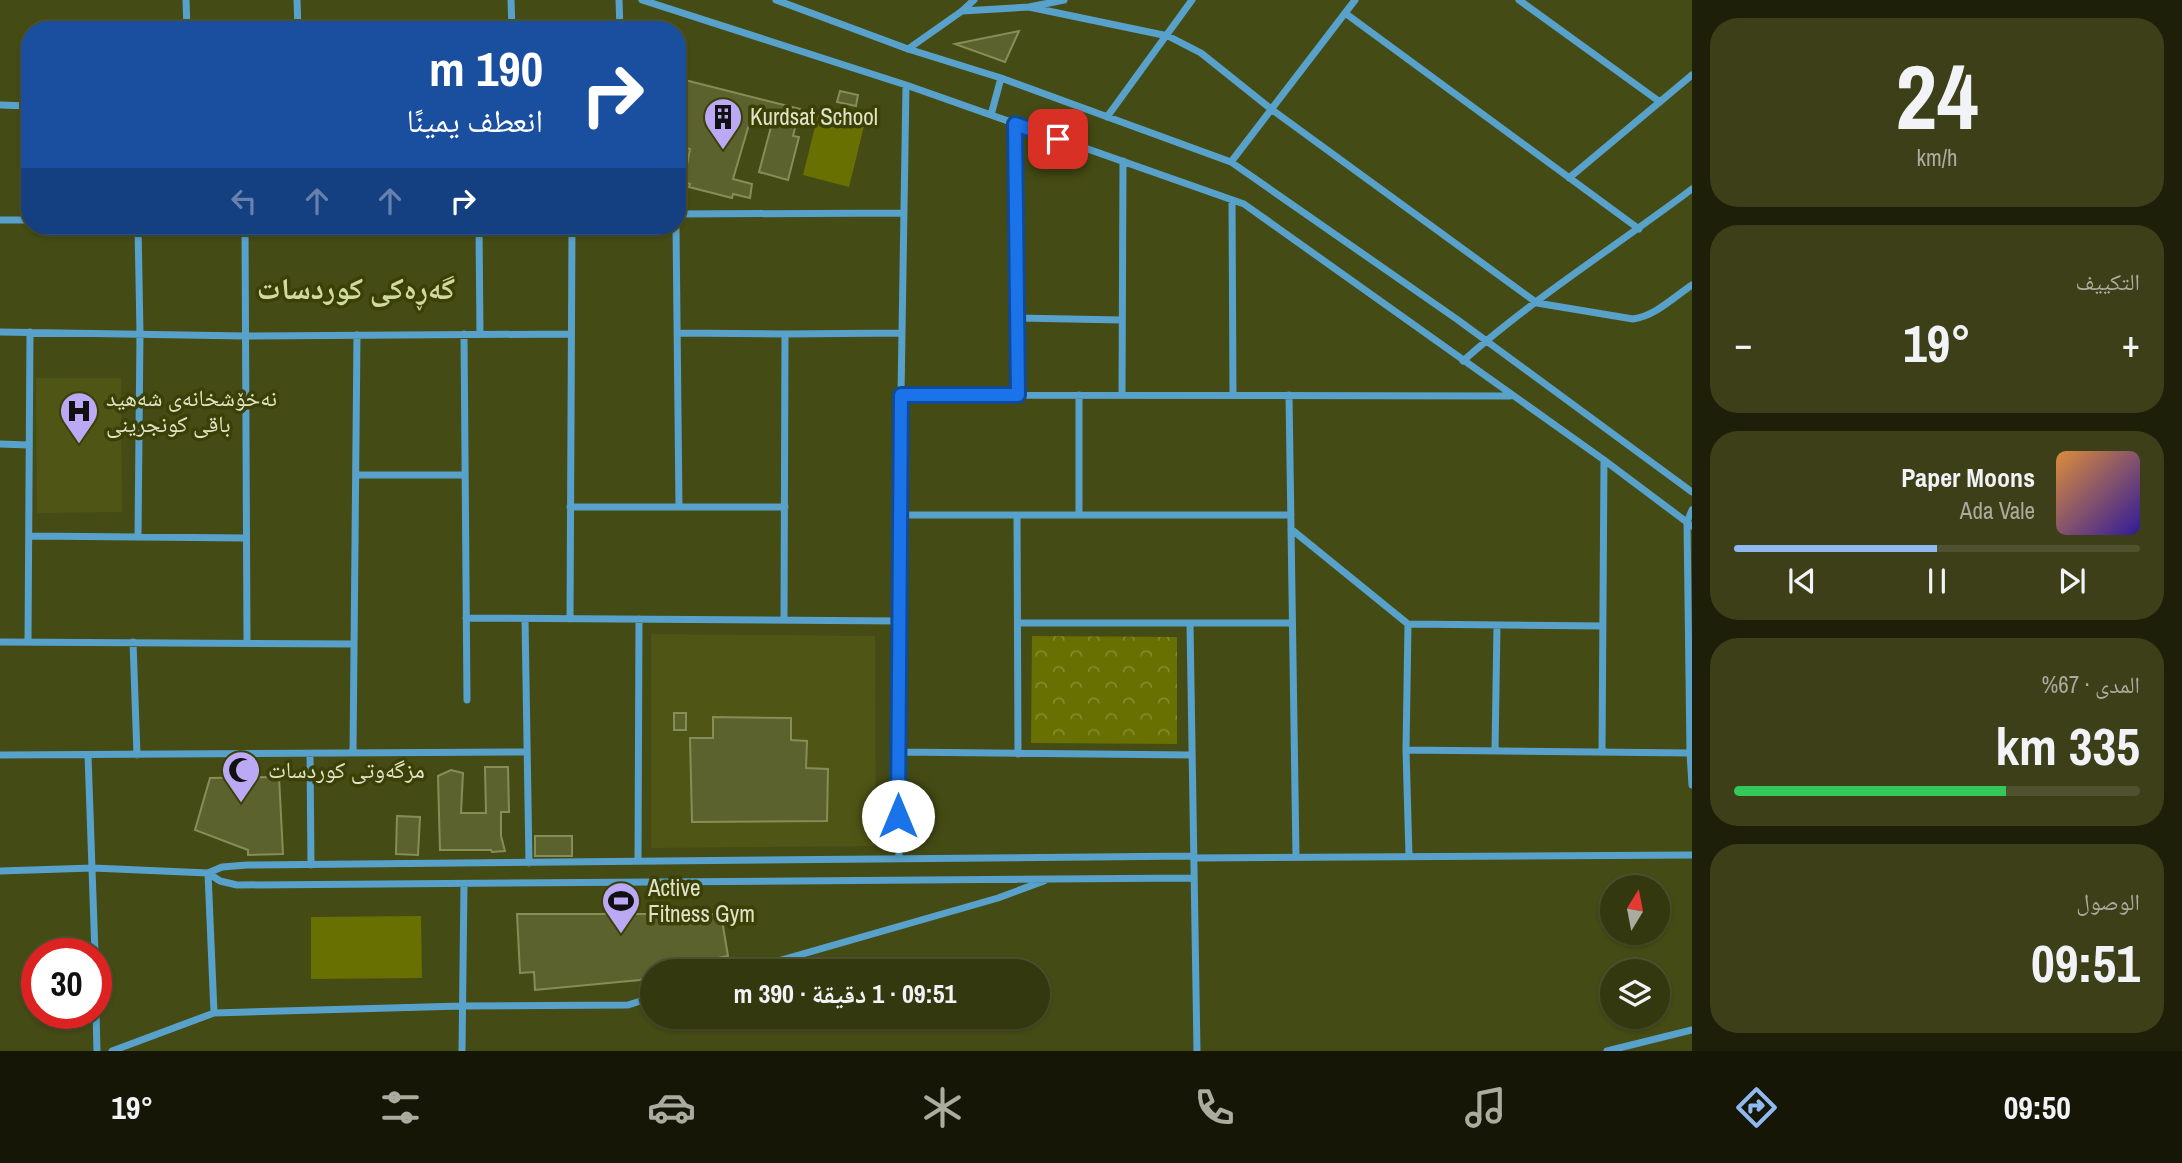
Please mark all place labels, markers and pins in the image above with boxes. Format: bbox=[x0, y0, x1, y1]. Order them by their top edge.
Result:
building icon: Kurdsat School bbox=[702, 96, 744, 151]
place label: Kurdsat School bbox=[750, 101, 878, 132]
pin bbox=[1028, 109, 1088, 169]
place label: نەخۆشخانەی شەهید باقی کونجرینی bbox=[106, 382, 277, 439]
hospital icon: نەخۆشخانەی شەهید باقی کونجرینی bbox=[58, 390, 100, 445]
mosque icon: مزگەوتی كوردسات bbox=[220, 749, 262, 804]
place label: مزگەوتی كوردسات bbox=[268, 754, 425, 785]
place label: Active Fitness Gym bbox=[647, 872, 755, 929]
sports icon: Active Fitness Gym bbox=[600, 880, 642, 935]

